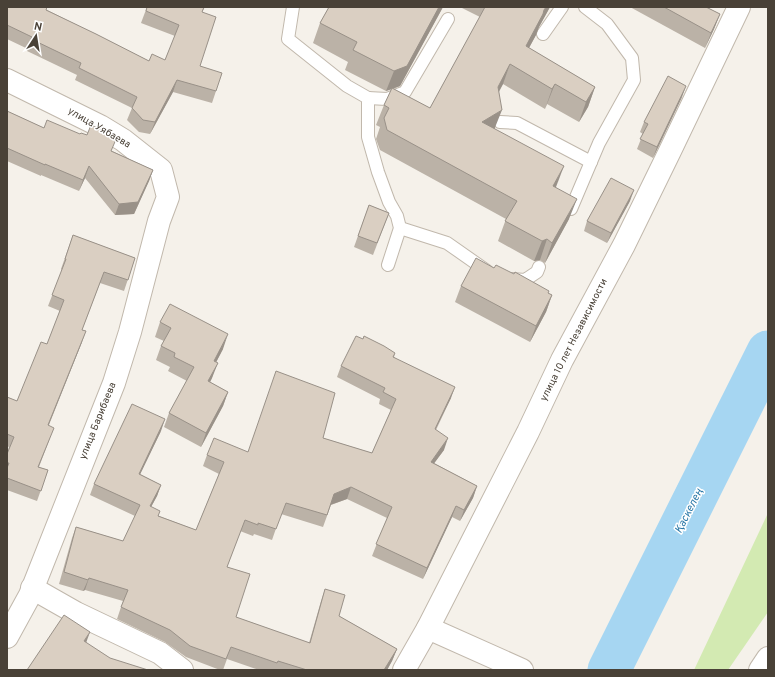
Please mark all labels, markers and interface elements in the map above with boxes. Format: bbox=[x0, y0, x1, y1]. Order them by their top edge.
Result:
north arrow bbox=[16, 16, 56, 56]
text: N bbox=[33, 20, 43, 35]
street label: улица Уябаева bbox=[65, 105, 133, 151]
street label: улица 10 лет Независимости bbox=[537, 276, 611, 403]
street label: улица Барибаева bbox=[77, 380, 119, 462]
water label: Қаскелең bbox=[672, 486, 706, 536]

